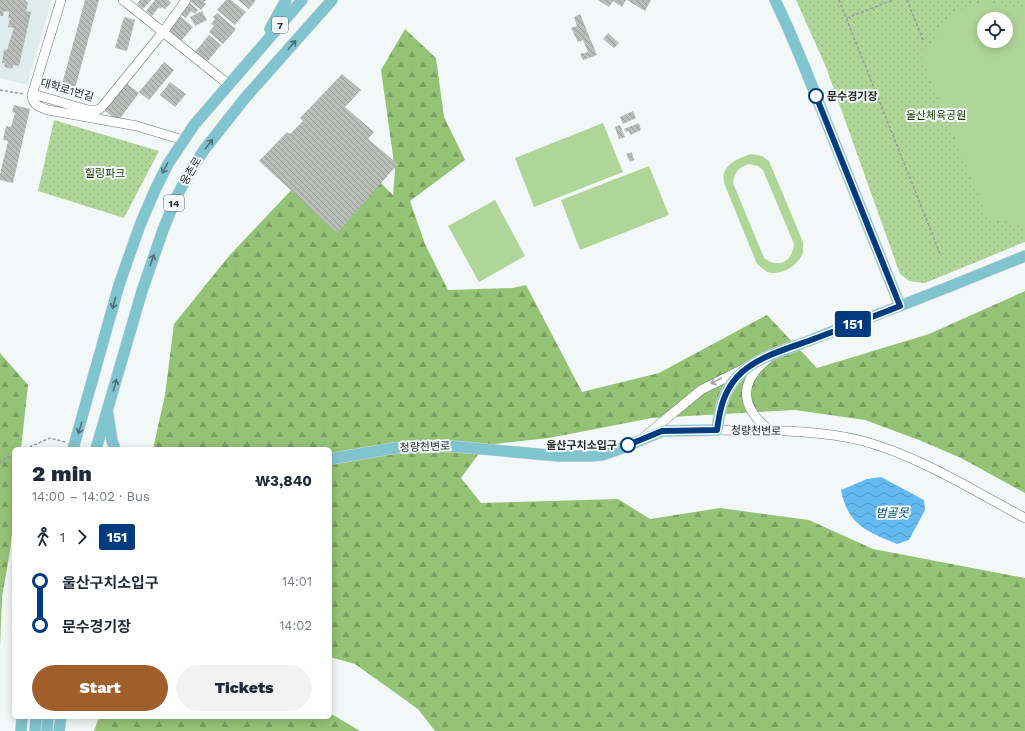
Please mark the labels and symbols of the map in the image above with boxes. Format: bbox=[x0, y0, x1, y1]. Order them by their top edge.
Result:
road number: 7 bbox=[272, 17, 288, 33]
one-way arrow bbox=[288, 39, 297, 50]
street label: 대학로1번길 bbox=[39, 76, 95, 104]
marker: 문수경기장 bbox=[808, 88, 824, 104]
place label: 문수경기장 bbox=[827, 90, 878, 103]
park label: 울산체육공원 bbox=[906, 109, 966, 122]
one-way arrow bbox=[204, 138, 213, 149]
street label: 웅촌로 bbox=[178, 155, 204, 187]
one-way arrow bbox=[161, 162, 169, 174]
park label: 힐링파크 bbox=[85, 167, 125, 180]
road number: 14 bbox=[164, 195, 184, 211]
one-way arrow bbox=[149, 255, 157, 267]
one-way arrow bbox=[110, 296, 118, 309]
line badge: 151 bbox=[830, 311, 876, 337]
one-way arrow bbox=[112, 378, 119, 391]
one-way arrow bbox=[710, 378, 722, 386]
one-way arrow bbox=[76, 421, 83, 434]
street label: 청량천변로 bbox=[731, 424, 781, 438]
marker: 울산구치소입구 bbox=[620, 437, 636, 453]
place label: 울산구치소입구 bbox=[546, 439, 617, 452]
street label: 청량천변로 bbox=[399, 440, 451, 454]
water label: 범골못 bbox=[875, 506, 910, 520]

